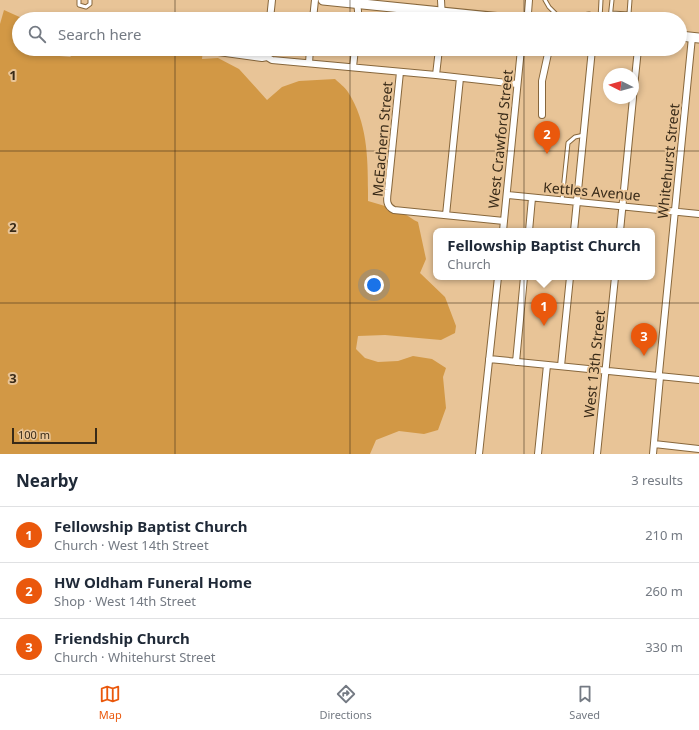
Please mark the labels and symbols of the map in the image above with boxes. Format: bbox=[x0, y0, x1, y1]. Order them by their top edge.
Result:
text: 1 bbox=[9, 66, 17, 84]
north arrow bbox=[603, 68, 639, 104]
street label: West Crawford Street bbox=[483, 69, 517, 209]
street label: McEachern Street bbox=[368, 81, 396, 197]
street label: Whitehurst Street bbox=[652, 102, 684, 220]
pin: 2 bbox=[534, 121, 560, 154]
street label: Kettles Avenue bbox=[543, 177, 642, 205]
text: 2 bbox=[9, 218, 17, 236]
your location bbox=[364, 275, 384, 295]
pin: 1 bbox=[531, 293, 557, 326]
street label: West 13th Street bbox=[579, 309, 609, 419]
pin: 3 bbox=[631, 323, 657, 356]
text: 3 bbox=[9, 369, 17, 387]
scale bar bbox=[12, 426, 97, 445]

